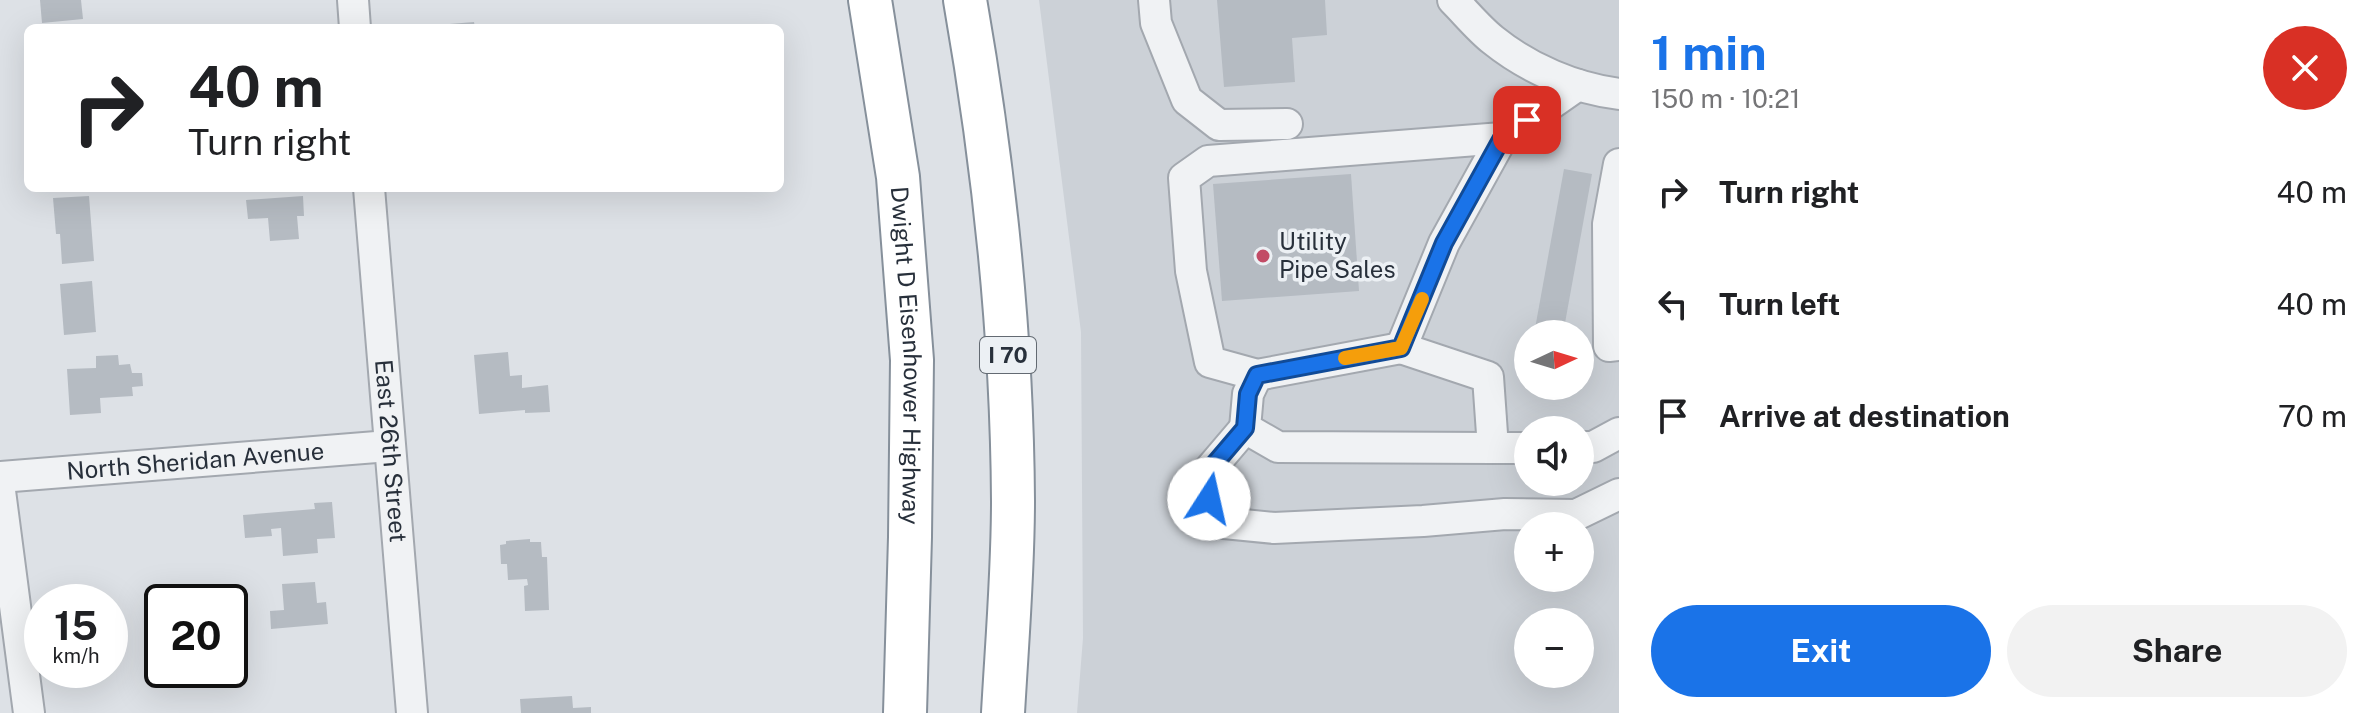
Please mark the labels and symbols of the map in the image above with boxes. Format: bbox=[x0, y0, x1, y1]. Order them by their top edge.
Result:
pin bbox=[1493, 86, 1561, 154]
street label: Dwight D Eisenhower Highway bbox=[886, 185, 927, 525]
place label: Utility Pipe Sales bbox=[1279, 227, 1396, 283]
marker: Utility Pipe Sales bbox=[1254, 247, 1272, 265]
north arrow bbox=[1514, 320, 1594, 400]
road number: I 70 bbox=[980, 337, 1036, 373]
street label: East 26th Street bbox=[370, 358, 413, 544]
street label: North Sheridan Avenue bbox=[65, 436, 325, 485]
position arrow bbox=[1167, 457, 1251, 541]
speed limit sign: 20 bbox=[144, 584, 248, 688]

